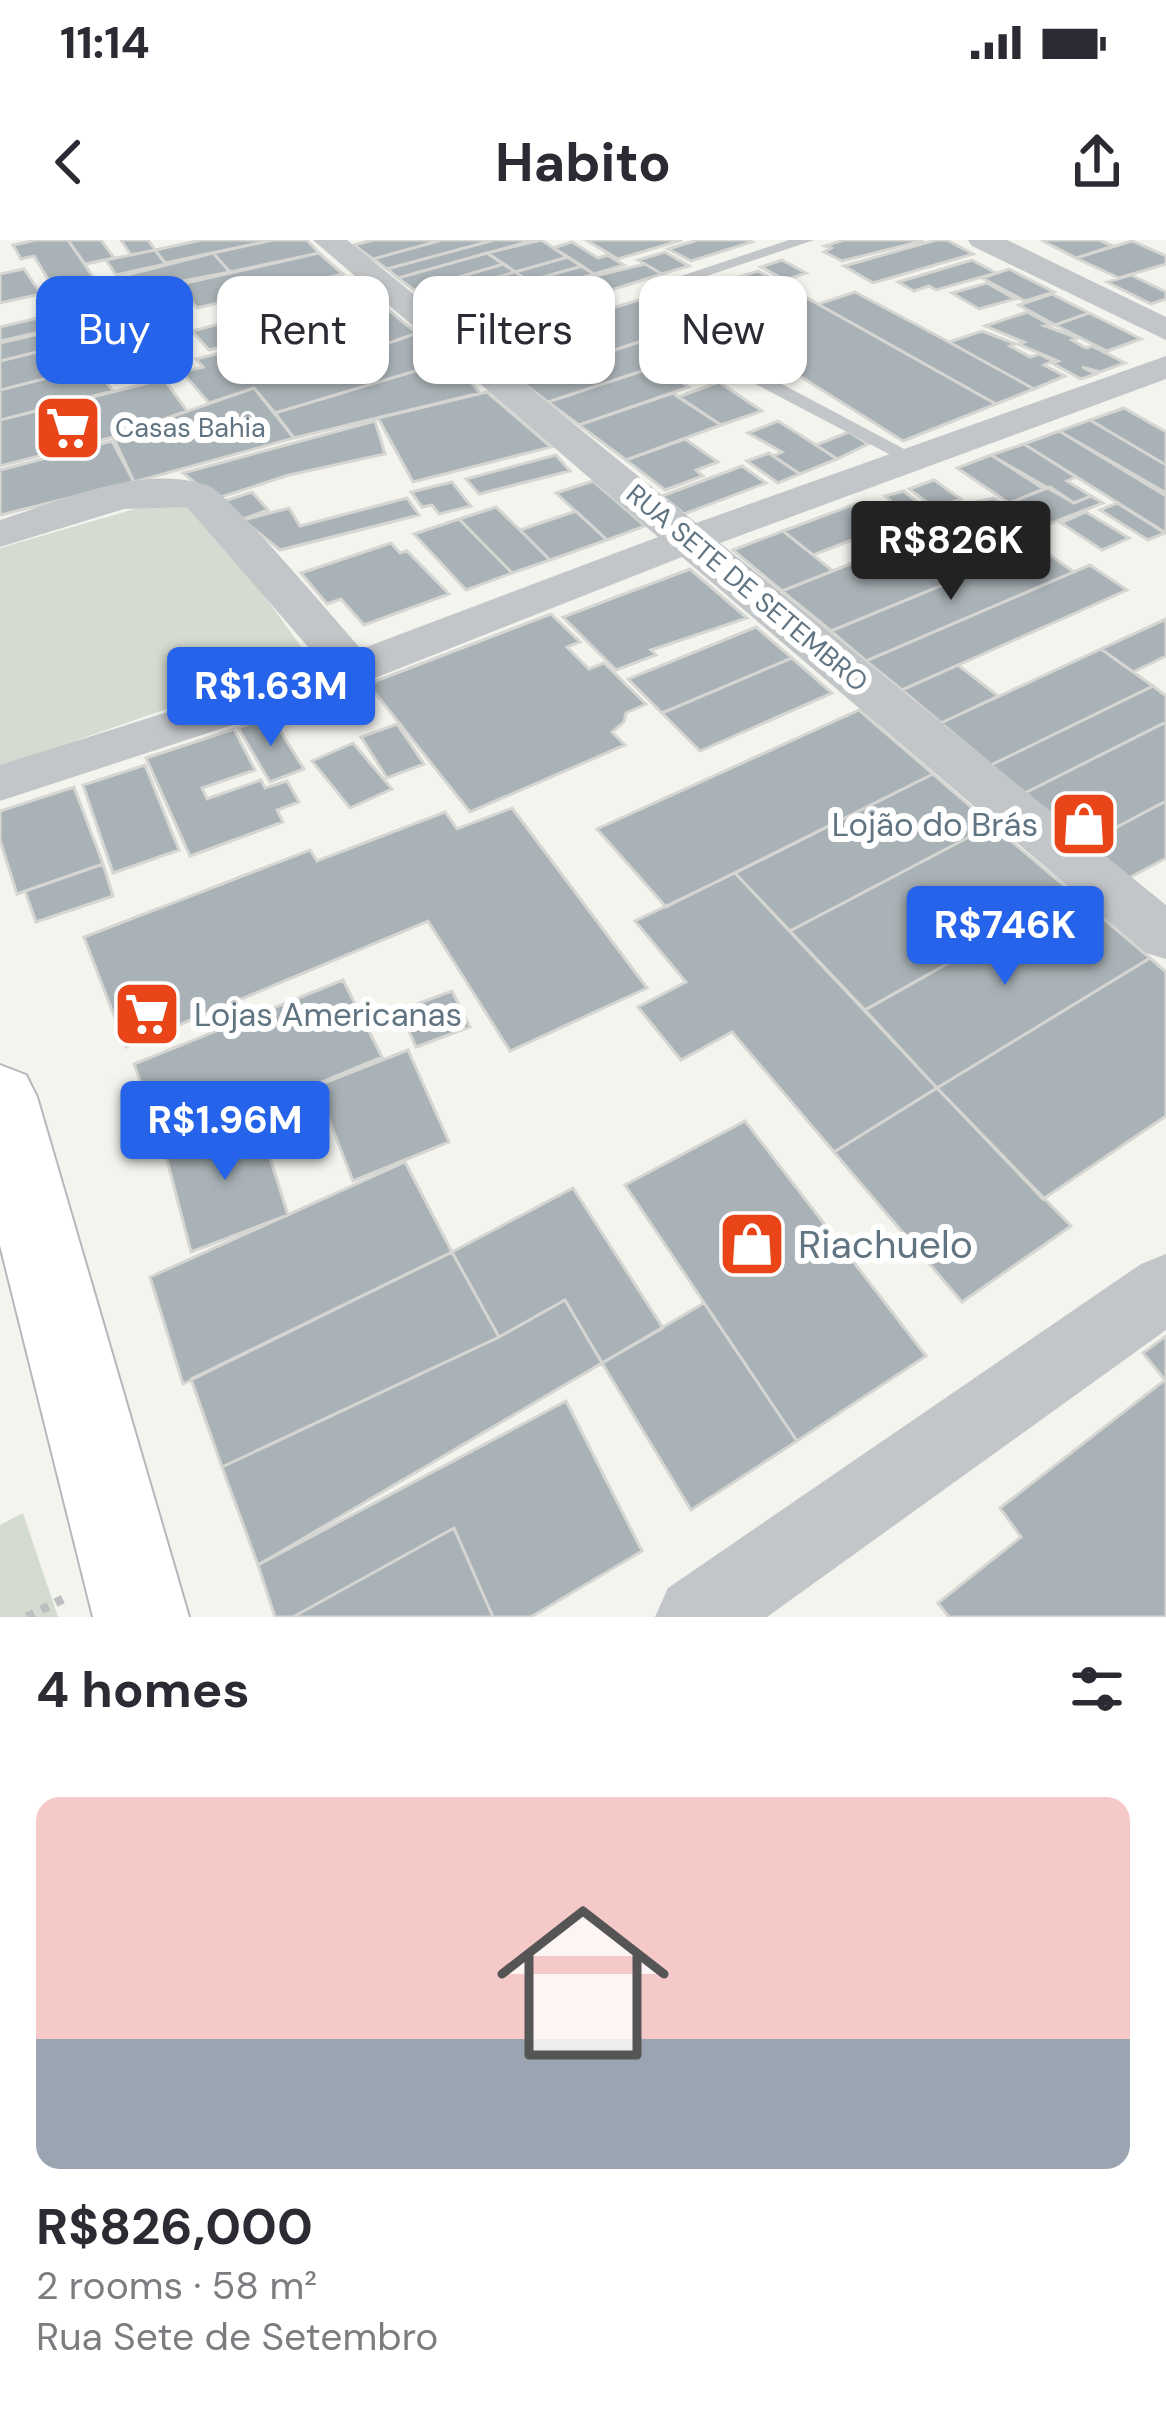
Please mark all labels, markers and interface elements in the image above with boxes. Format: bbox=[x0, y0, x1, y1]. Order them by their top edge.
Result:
text: 11:14 bbox=[60, 13, 150, 72]
text: Habito bbox=[495, 127, 671, 198]
icon: back bbox=[36, 129, 102, 195]
icon: share bbox=[1064, 129, 1130, 195]
chip: Buy bbox=[36, 276, 193, 384]
chip: Rent bbox=[217, 276, 389, 384]
chip: Filters bbox=[413, 276, 615, 384]
chip: New bbox=[639, 276, 807, 384]
supermarket icon: Casas Bahia bbox=[33, 393, 103, 463]
place label: Casas Bahia bbox=[115, 410, 266, 445]
street label: RUA SETE DE SETEMBRO bbox=[619, 476, 875, 699]
pin: R$826K bbox=[853, 501, 1049, 603]
text: R$826K bbox=[878, 514, 1024, 565]
pin: R$1.63M bbox=[160, 647, 382, 749]
text: R$1.63M bbox=[194, 660, 348, 711]
shop icon: Lojão do Brás bbox=[1049, 789, 1119, 859]
place label: Lojão do Brás bbox=[832, 803, 1038, 846]
pin: R$746K bbox=[907, 886, 1103, 988]
text: R$746K bbox=[934, 899, 1076, 950]
supermarket icon: Lojas Americanas bbox=[112, 979, 182, 1049]
place label: Lojas Americanas bbox=[194, 993, 462, 1036]
pin: R$1.96M bbox=[114, 1081, 336, 1183]
text: R$1.96M bbox=[147, 1094, 303, 1145]
shop icon: Riachuelo bbox=[717, 1209, 787, 1279]
place label: Riachuelo bbox=[798, 1219, 973, 1270]
text: 4 homes bbox=[36, 1656, 250, 1723]
icon: filters bbox=[1064, 1656, 1130, 1722]
icon: home bbox=[475, 1875, 691, 2091]
text: R$826,000 bbox=[36, 2193, 313, 2260]
text: 2 rooms · 58 m² bbox=[36, 2260, 317, 2311]
text: Rua Sete de Setembro bbox=[36, 2311, 438, 2362]

